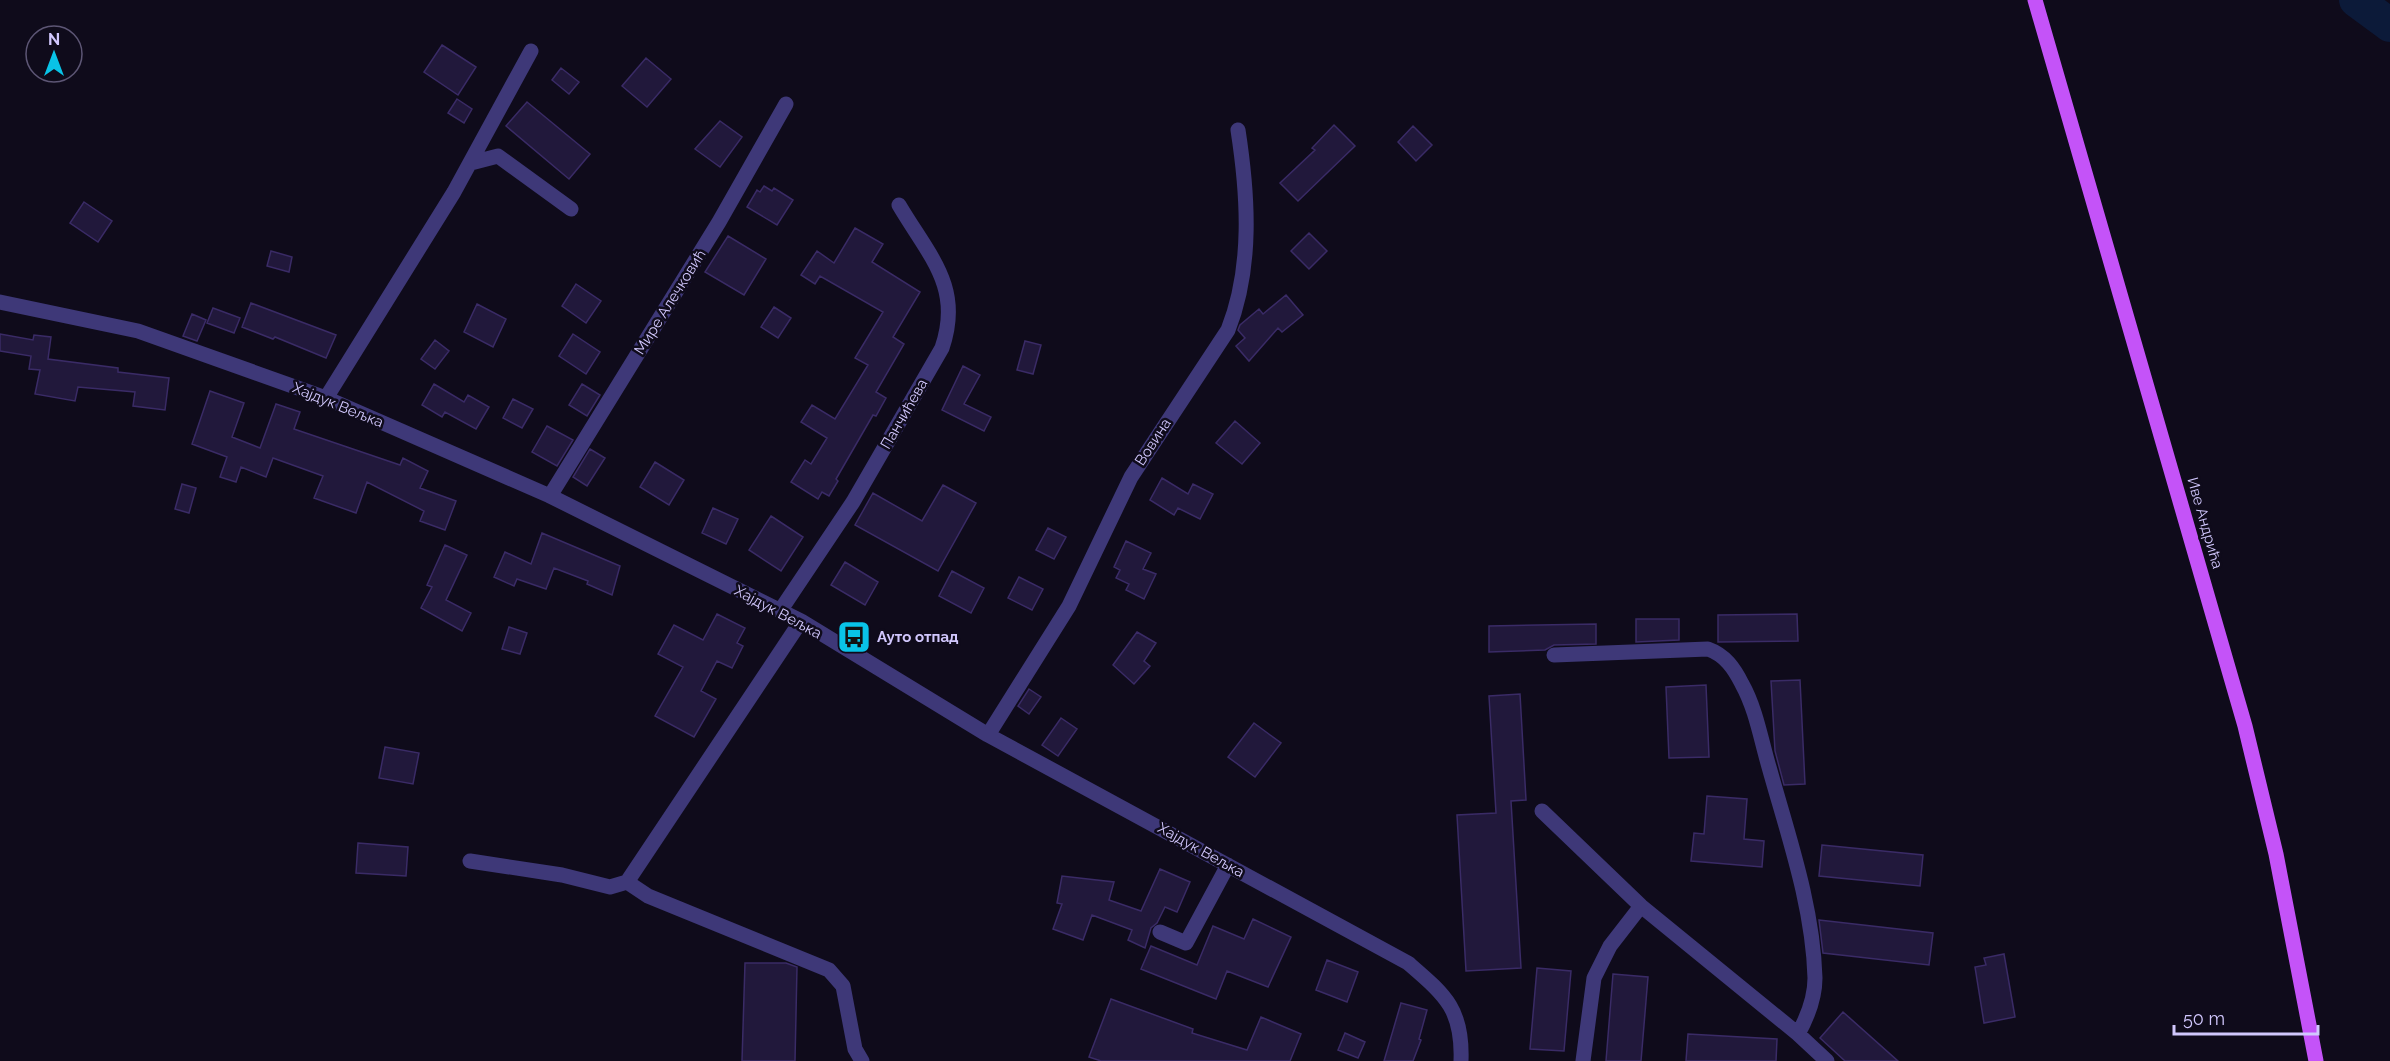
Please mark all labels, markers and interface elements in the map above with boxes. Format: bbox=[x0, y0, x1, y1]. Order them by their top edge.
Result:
north arrow bbox=[24, 24, 84, 84]
text: N bbox=[48, 30, 60, 49]
street label: Мире Алечковић bbox=[630, 246, 710, 358]
street label: Панчићева bbox=[877, 376, 931, 452]
street label: Хајдук Вељка bbox=[290, 379, 386, 431]
street label: Вовина bbox=[1131, 415, 1175, 469]
street label: Иве Андрића bbox=[2183, 475, 2227, 571]
street label: Хајдук Вељка bbox=[731, 581, 825, 643]
bus stop icon: Ауто отпад bbox=[836, 619, 872, 655]
place label: Ауто отпад bbox=[877, 628, 959, 646]
street label: Хајдук Вељка bbox=[1155, 819, 1247, 881]
scale bar bbox=[2174, 998, 2318, 1036]
text: 50 m bbox=[2183, 1008, 2225, 1029]

